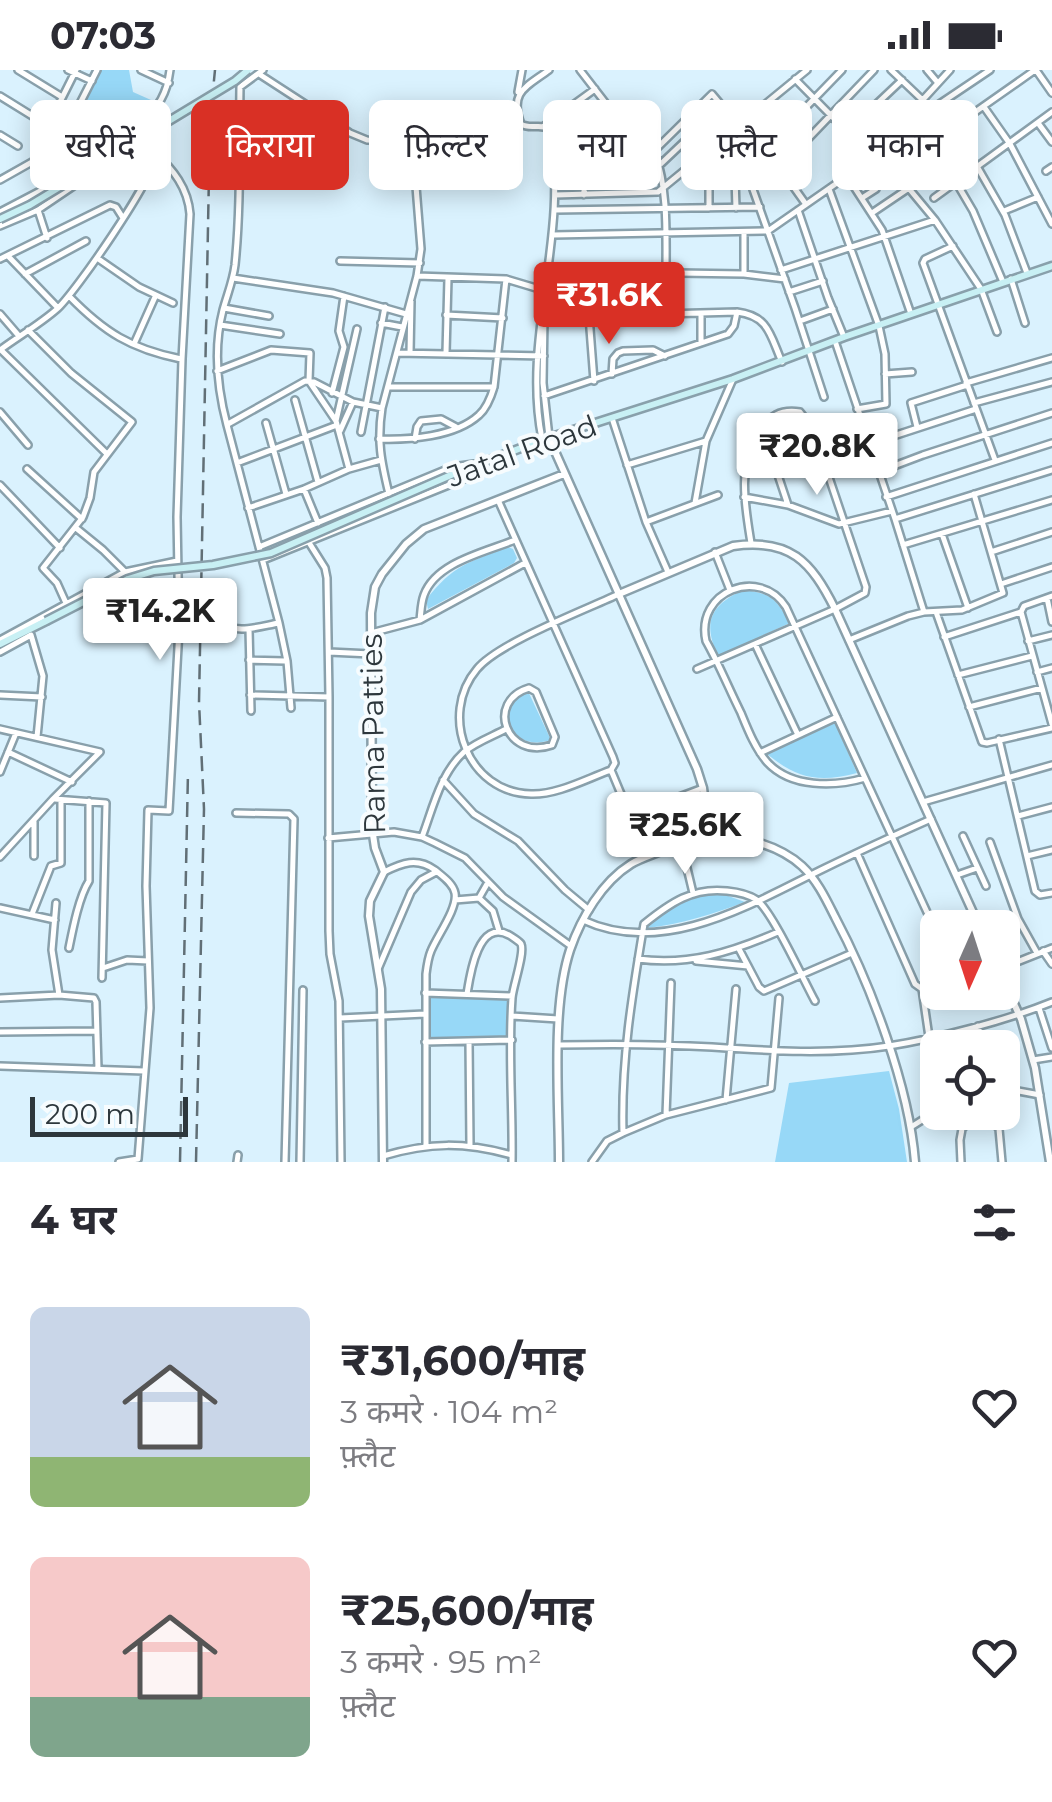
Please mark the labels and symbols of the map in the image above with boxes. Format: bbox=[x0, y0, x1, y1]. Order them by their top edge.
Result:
pin: ₹31.6K bbox=[528, 262, 690, 347]
street label: Jatal Road bbox=[441, 407, 602, 495]
pin: ₹20.8K bbox=[736, 413, 898, 498]
pin: ₹14.2K bbox=[79, 578, 241, 663]
street label: Rama Patties bbox=[353, 634, 393, 834]
pin: ₹25.6K bbox=[604, 792, 766, 877]
north arrow bbox=[920, 910, 1020, 1010]
scale bar bbox=[30, 1092, 188, 1136]

